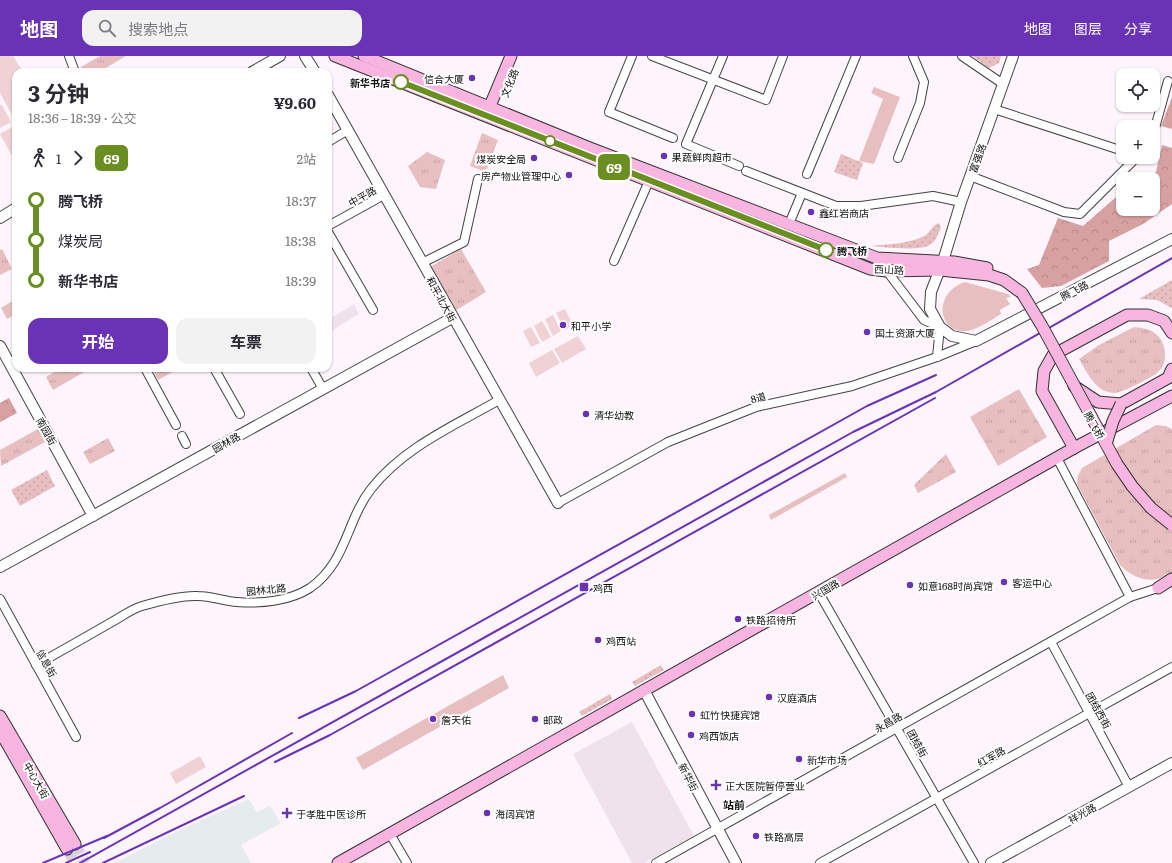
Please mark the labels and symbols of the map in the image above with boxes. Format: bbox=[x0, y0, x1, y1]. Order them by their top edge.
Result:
street label: 文化路 bbox=[496, 66, 522, 100]
place label: 信合大厦 bbox=[424, 71, 464, 86]
marker: 信合大厦 bbox=[467, 73, 477, 83]
marker: 新华书店 bbox=[393, 74, 409, 90]
place label: 新华书店 bbox=[350, 75, 390, 90]
unlabelled marker bbox=[544, 135, 556, 147]
street label: 富强路 bbox=[965, 141, 989, 175]
place label: 果蔬鲜肉超市 bbox=[671, 149, 732, 164]
place label: 煤炭安全局 bbox=[476, 151, 526, 166]
marker: 果蔬鲜肉超市 bbox=[659, 151, 669, 161]
marker: 煤炭安全局 bbox=[529, 153, 539, 163]
line badge: 69 bbox=[596, 154, 632, 180]
place label: 房产物业管理中心 bbox=[481, 168, 561, 183]
marker: 房产物业管理中心 bbox=[564, 170, 574, 180]
street label: 中平路 bbox=[345, 182, 379, 210]
place label: 鑫红岩商店 bbox=[819, 205, 869, 220]
marker: 鑫红岩商店 bbox=[806, 207, 816, 217]
marker: 腾飞桥 bbox=[818, 242, 834, 258]
place label: 腾飞桥 bbox=[837, 243, 867, 258]
street label: 西山路 bbox=[874, 261, 904, 277]
street label: 和平北大街 bbox=[423, 273, 461, 325]
street label: 腾飞路 bbox=[1057, 277, 1091, 303]
place label: 和平小学 bbox=[571, 318, 611, 333]
marker: 和平小学 bbox=[558, 320, 568, 330]
place label: 国土资源大厦 bbox=[875, 325, 935, 340]
marker: 国土资源大厦 bbox=[862, 327, 872, 337]
street label: 8道 bbox=[749, 388, 767, 406]
place label: 清华幼教 bbox=[594, 407, 634, 422]
street label: 腾飞桥 bbox=[1081, 408, 1109, 442]
marker: 清华幼教 bbox=[581, 409, 591, 419]
street label: 南园街 bbox=[33, 414, 61, 448]
street label: 园林路 bbox=[209, 428, 243, 456]
street label: 兴国路 bbox=[808, 575, 842, 603]
place label: 客运中心 bbox=[1012, 575, 1052, 590]
marker: 客运中心 bbox=[999, 577, 1009, 587]
place label: 如意168时尚宾馆 bbox=[918, 578, 993, 593]
street label: 园林北路 bbox=[245, 579, 287, 599]
place label: 鸡西 bbox=[593, 580, 613, 595]
marker: 如意168时尚宾馆 bbox=[905, 580, 915, 590]
marker: 鸡西 bbox=[578, 581, 590, 593]
place label: 铁路招待所 bbox=[746, 612, 796, 627]
marker: 铁路招待所 bbox=[733, 614, 743, 624]
place label: 鸡西站 bbox=[606, 633, 636, 648]
marker: 鸡西站 bbox=[593, 635, 603, 645]
street label: 信息街 bbox=[33, 646, 61, 680]
street label: 团结西街 bbox=[1083, 689, 1115, 731]
place label: 汉庭酒店 bbox=[777, 690, 817, 705]
marker: 汉庭酒店 bbox=[764, 692, 774, 702]
place label: 虹竹快捷宾馆 bbox=[700, 707, 760, 722]
street label: 永昌路 bbox=[871, 708, 905, 736]
marker: 虹竹快捷宾馆 bbox=[687, 709, 697, 719]
place label: 詹天佑 bbox=[441, 712, 471, 727]
place label: 邮政 bbox=[543, 712, 563, 727]
marker: 詹天佑 bbox=[428, 714, 438, 724]
marker: 邮政 bbox=[530, 714, 540, 724]
street label: 团结街 bbox=[904, 726, 932, 760]
place label: 鸡西饭店 bbox=[699, 728, 739, 743]
marker: 鸡西饭店 bbox=[686, 730, 696, 740]
street label: 红军路 bbox=[974, 742, 1008, 770]
place label: 新华市场 bbox=[807, 752, 847, 767]
marker: 新华市场 bbox=[794, 754, 804, 764]
street label: 中心大街 bbox=[21, 759, 53, 801]
street label: 新华街 bbox=[675, 760, 703, 794]
place label: 正大医院暂停营业 bbox=[725, 778, 805, 793]
marker: 正大医院暂停营业 bbox=[710, 779, 722, 791]
district label: 站前 bbox=[723, 796, 745, 812]
street label: 祥光路 bbox=[1065, 799, 1099, 827]
place label: 于孝胜中医诊所 bbox=[296, 806, 366, 821]
place label: 海阔宾馆 bbox=[495, 806, 535, 821]
marker: 于孝胜中医诊所 bbox=[281, 807, 293, 819]
marker: 海阔宾馆 bbox=[482, 808, 492, 818]
place label: 铁路高层 bbox=[764, 829, 804, 844]
marker: 铁路高层 bbox=[751, 831, 761, 841]

